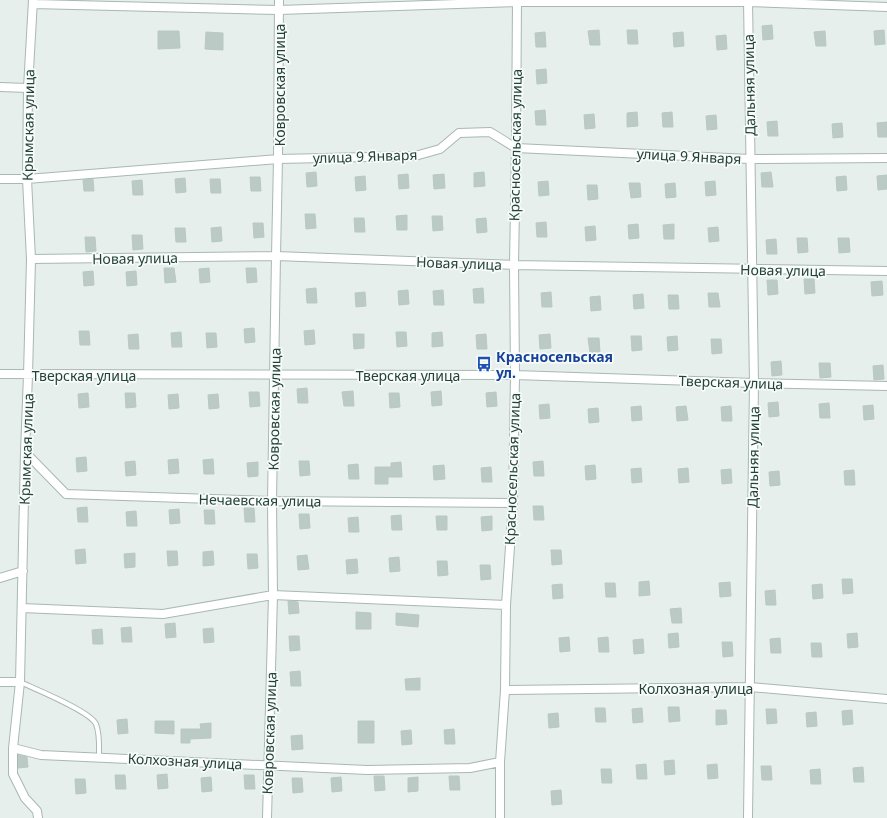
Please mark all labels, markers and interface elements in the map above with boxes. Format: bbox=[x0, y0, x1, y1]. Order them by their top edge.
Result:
street label: Ковровская улица bbox=[270, 24, 289, 146]
street label: Дальняя улица bbox=[739, 34, 759, 136]
street label: Крымская улица bbox=[18, 69, 38, 181]
street label: Красносельская улица bbox=[504, 69, 526, 221]
street label: улица 9 Января bbox=[636, 144, 742, 168]
street label: улица 9 Января bbox=[312, 145, 418, 167]
street label: Новая улица bbox=[92, 248, 178, 268]
street label: Новая улица bbox=[416, 252, 502, 274]
street label: Новая улица bbox=[740, 260, 826, 280]
place label: Красносельская ул. bbox=[495, 347, 613, 382]
street label: Ковровская улица bbox=[263, 348, 285, 470]
bus stop icon: Красносельская ул. bbox=[475, 355, 493, 373]
street label: Тверская улица bbox=[32, 366, 136, 385]
street label: Тверская улица bbox=[356, 366, 460, 385]
street label: Тверская улица bbox=[678, 371, 784, 393]
street label: Красносельская улица bbox=[500, 392, 524, 546]
street label: Крымская улица bbox=[15, 393, 37, 505]
street label: Дальняя улица bbox=[743, 406, 763, 508]
street label: Нечаевская улица bbox=[198, 489, 322, 511]
street label: Ковровская улица bbox=[257, 671, 281, 795]
street label: Колхозная улица bbox=[639, 679, 753, 698]
street label: Колхозная улица bbox=[127, 749, 243, 773]

